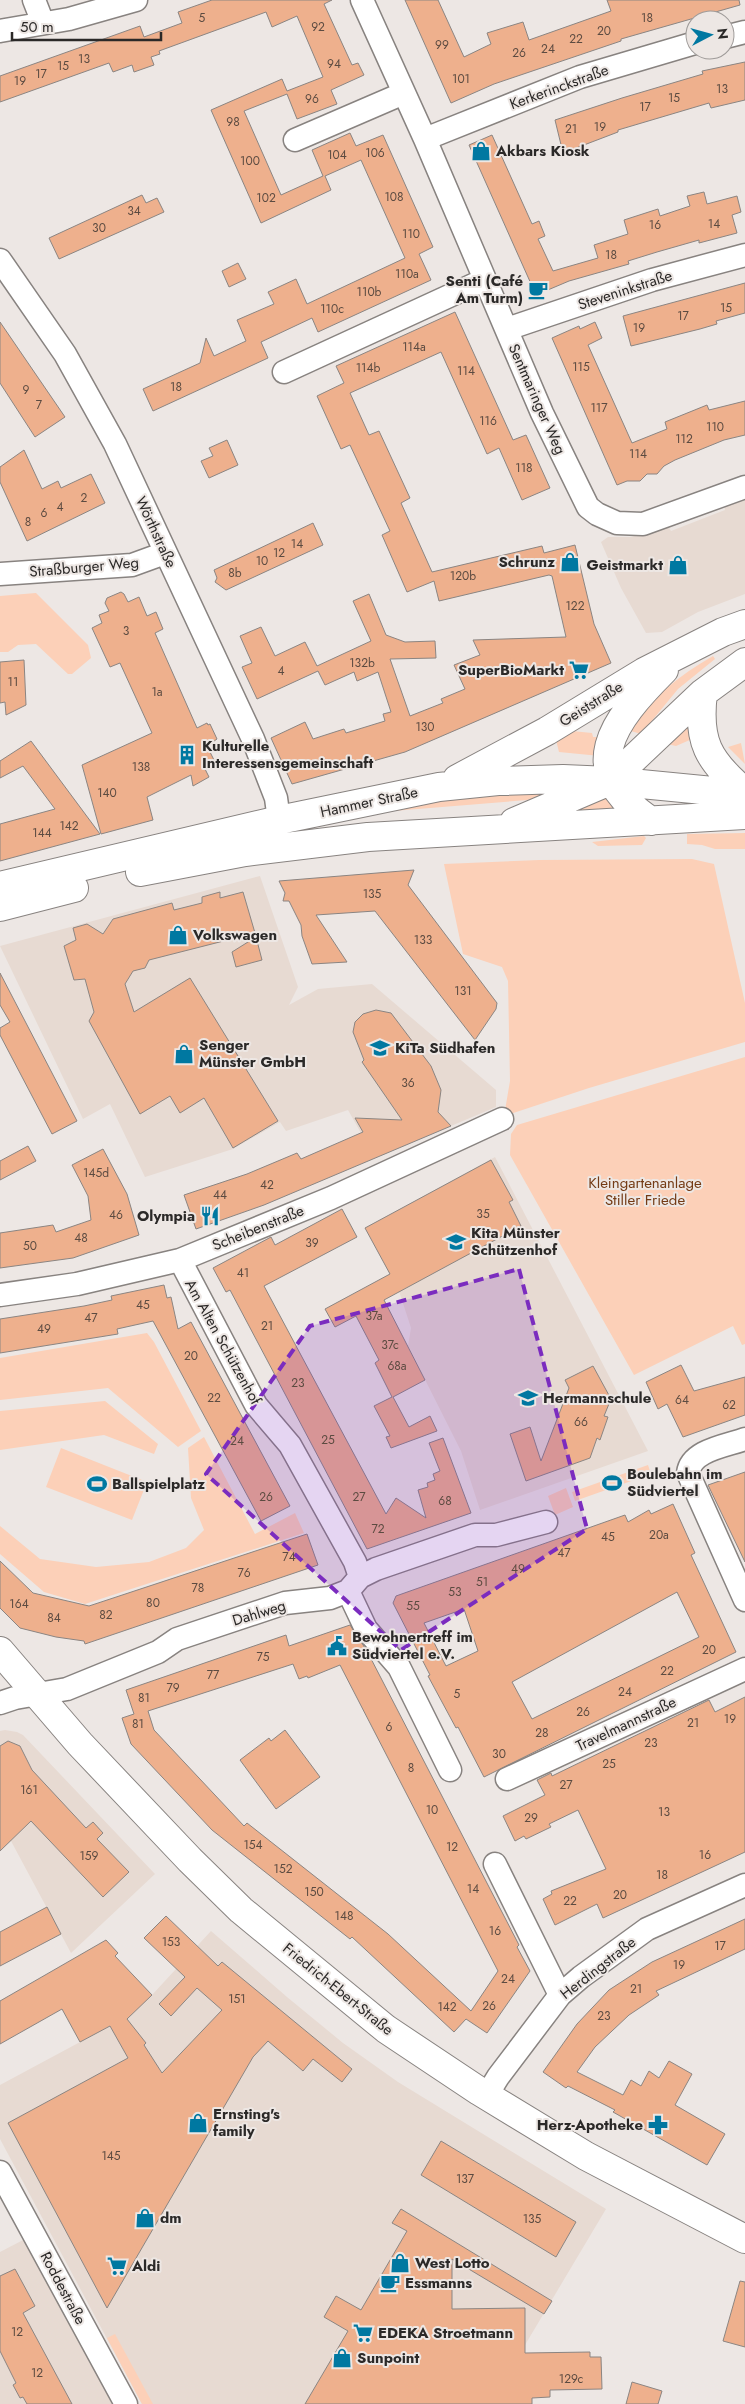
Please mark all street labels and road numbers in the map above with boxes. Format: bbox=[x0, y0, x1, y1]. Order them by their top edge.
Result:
street label: Kerkerinckstraße bbox=[506, 59, 612, 115]
street label: Steveninkstraße bbox=[575, 264, 675, 316]
street label: Sentmaringer Weg bbox=[503, 340, 571, 458]
street label: Wörthstraße bbox=[130, 493, 182, 572]
street label: Straßburger Weg bbox=[28, 551, 140, 583]
street label: Geiststraße bbox=[555, 676, 627, 732]
street label: Hammer Straße bbox=[318, 781, 420, 823]
street label: Scheibenstraße bbox=[209, 1199, 307, 1256]
street label: Am Alten Schützenhof bbox=[179, 1275, 267, 1409]
street label: Dahlweg bbox=[229, 1594, 289, 1632]
street label: Travelmannstraße bbox=[572, 1691, 680, 1757]
street label: Herdingstraße bbox=[555, 1931, 641, 2005]
street label: Friedrich-Ebert-Straße bbox=[278, 1937, 398, 2041]
street label: Roddestraße bbox=[35, 2248, 92, 2329]

